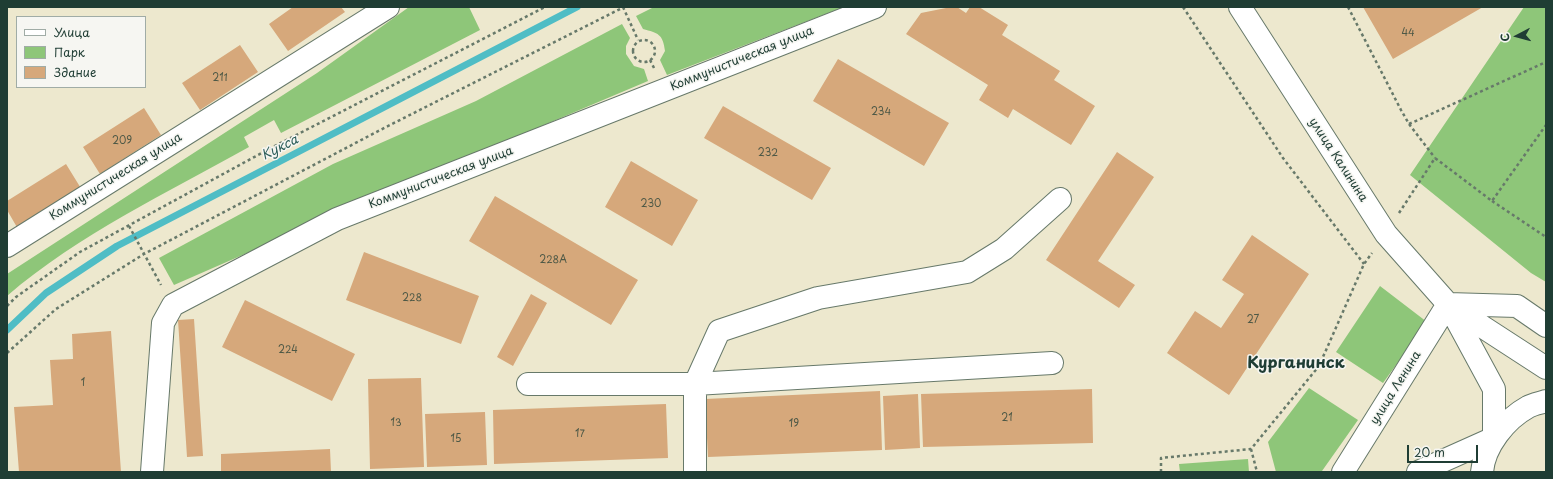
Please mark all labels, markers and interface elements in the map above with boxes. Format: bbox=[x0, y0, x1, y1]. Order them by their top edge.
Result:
legend bbox=[16, 16, 146, 88]
north arrow bbox=[1497, 16, 1537, 56]
text: Улица bbox=[54, 23, 90, 41]
street label: Коммунистическая улица bbox=[668, 24, 816, 94]
house number: 44 bbox=[1401, 27, 1415, 39]
text: С bbox=[1496, 32, 1513, 42]
text: Парк bbox=[54, 43, 85, 61]
text: Здание bbox=[54, 63, 96, 81]
house number: 211 bbox=[212, 72, 228, 84]
house number: 234 bbox=[871, 106, 891, 118]
street label: улица Калинина bbox=[1305, 115, 1371, 205]
street label: Коммунистическая улица bbox=[47, 130, 185, 224]
water label: Кукса bbox=[259, 132, 301, 164]
house number: 209 bbox=[112, 135, 132, 147]
street label: Коммунистическая улица bbox=[367, 144, 515, 212]
house number: 232 bbox=[758, 147, 778, 159]
house number: 230 bbox=[641, 198, 661, 210]
house number: 228А bbox=[539, 254, 567, 266]
house number: 228 bbox=[402, 292, 422, 304]
house number: 27 bbox=[1247, 314, 1259, 326]
house number: 224 bbox=[278, 344, 298, 356]
street label: улица Ленина bbox=[1368, 349, 1424, 427]
district label: Курганинск bbox=[1247, 354, 1345, 374]
house number: 1 bbox=[81, 377, 85, 389]
house number: 21 bbox=[1001, 412, 1013, 424]
house number: 13 bbox=[390, 417, 402, 429]
house number: 19 bbox=[789, 418, 799, 430]
house number: 17 bbox=[575, 428, 585, 440]
house number: 15 bbox=[451, 433, 461, 445]
scale bar bbox=[1409, 437, 1480, 463]
text: 20 m bbox=[1414, 443, 1445, 461]

